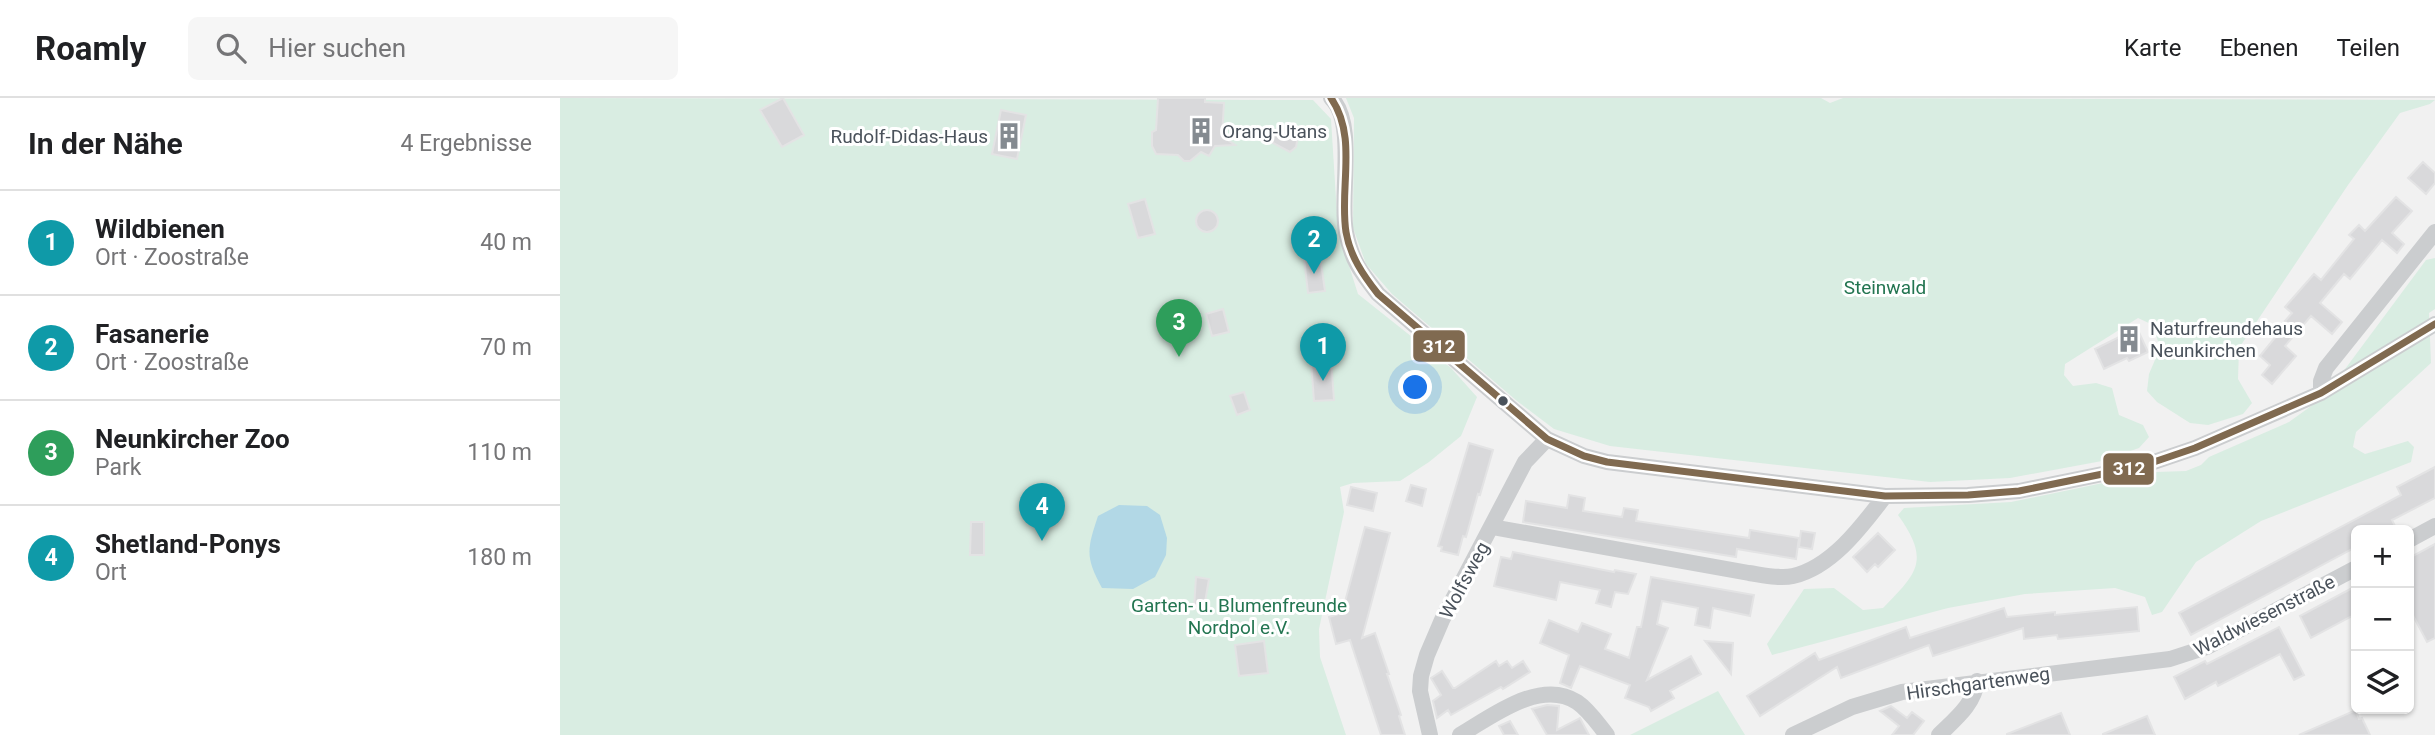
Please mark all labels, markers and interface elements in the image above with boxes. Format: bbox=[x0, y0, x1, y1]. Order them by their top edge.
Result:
search box bbox=[188, 17, 678, 80]
text: Roamly bbox=[35, 29, 146, 68]
icon: search bbox=[212, 29, 250, 67]
text: Hier suchen bbox=[268, 33, 406, 63]
text: Karte bbox=[2124, 34, 2181, 62]
text: Ebenen bbox=[2219, 34, 2298, 62]
text: Teilen bbox=[2336, 34, 2400, 62]
building icon: Orang-Utans bbox=[1186, 116, 1216, 146]
place label: Orang-Utans bbox=[1222, 120, 1327, 143]
building icon: Rudolf-Didas-Haus bbox=[994, 121, 1024, 151]
place label: Rudolf-Didas-Haus bbox=[830, 125, 988, 148]
text: In der Nähe bbox=[28, 126, 183, 161]
text: 4 Ergebnisse bbox=[400, 130, 532, 157]
text: Wildbienen bbox=[95, 214, 225, 244]
pin: 2 bbox=[1291, 216, 1337, 274]
text: 1 bbox=[44, 229, 58, 256]
text: 40 m bbox=[480, 229, 532, 256]
text: Ort · Zoostraße bbox=[95, 244, 249, 271]
park label: Steinwald bbox=[1844, 276, 1926, 299]
pin: 3 bbox=[1156, 299, 1202, 357]
place label: Naturfreundehaus Neunkirchen bbox=[2150, 317, 2303, 362]
text: Fasanerie bbox=[95, 319, 209, 349]
pin: 1 bbox=[1300, 323, 1346, 381]
building icon: Naturfreundehaus Neunkirchen bbox=[2114, 324, 2144, 354]
line badge: 312 bbox=[1412, 329, 1466, 363]
text: 2 bbox=[44, 334, 58, 361]
text: 70 m bbox=[480, 334, 532, 361]
text: 312 bbox=[1423, 335, 1455, 358]
text: Ort · Zoostraße bbox=[95, 349, 249, 376]
your location bbox=[1398, 370, 1432, 404]
unlabelled marker bbox=[1496, 394, 1510, 408]
text: Neunkircher Zoo bbox=[95, 424, 290, 454]
text: 3 bbox=[44, 439, 58, 466]
text: 110 m bbox=[467, 439, 532, 466]
line badge: 312 bbox=[2102, 452, 2155, 486]
text: Park bbox=[95, 454, 141, 481]
text: 312 bbox=[2113, 457, 2145, 480]
pin: 4 bbox=[1019, 483, 1065, 541]
map controls bbox=[2351, 525, 2414, 714]
button: + bbox=[2351, 525, 2414, 588]
text: Shetland-Ponys bbox=[95, 529, 281, 559]
street label: Wolfsweg bbox=[1435, 538, 1494, 622]
text: 4 bbox=[44, 544, 58, 571]
text: 180 m bbox=[467, 544, 532, 571]
text: Ort bbox=[95, 559, 127, 586]
street label: Waldwiesenstraße bbox=[2190, 570, 2339, 661]
button: − bbox=[2351, 588, 2414, 651]
park label: Garten- u. Blumenfreunde Nordpol e.V. bbox=[1131, 594, 1347, 639]
button: layers bbox=[2351, 651, 2414, 714]
street label: Hirschgartenweg bbox=[1905, 662, 2051, 705]

